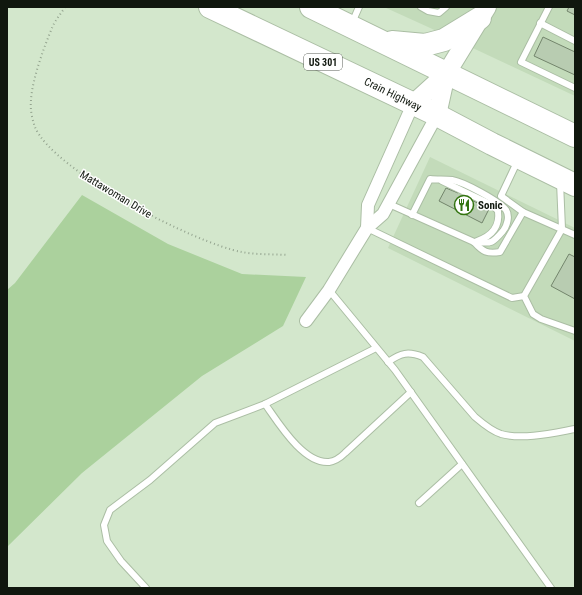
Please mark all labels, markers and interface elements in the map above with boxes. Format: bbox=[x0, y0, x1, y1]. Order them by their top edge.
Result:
road number: US 301 bbox=[304, 54, 342, 70]
street label: Crain Highway bbox=[362, 75, 424, 114]
street label: Mattawoman Drive bbox=[78, 168, 154, 221]
restaurant icon: Sonic bbox=[453, 194, 475, 216]
place label: Sonic bbox=[478, 199, 503, 212]

